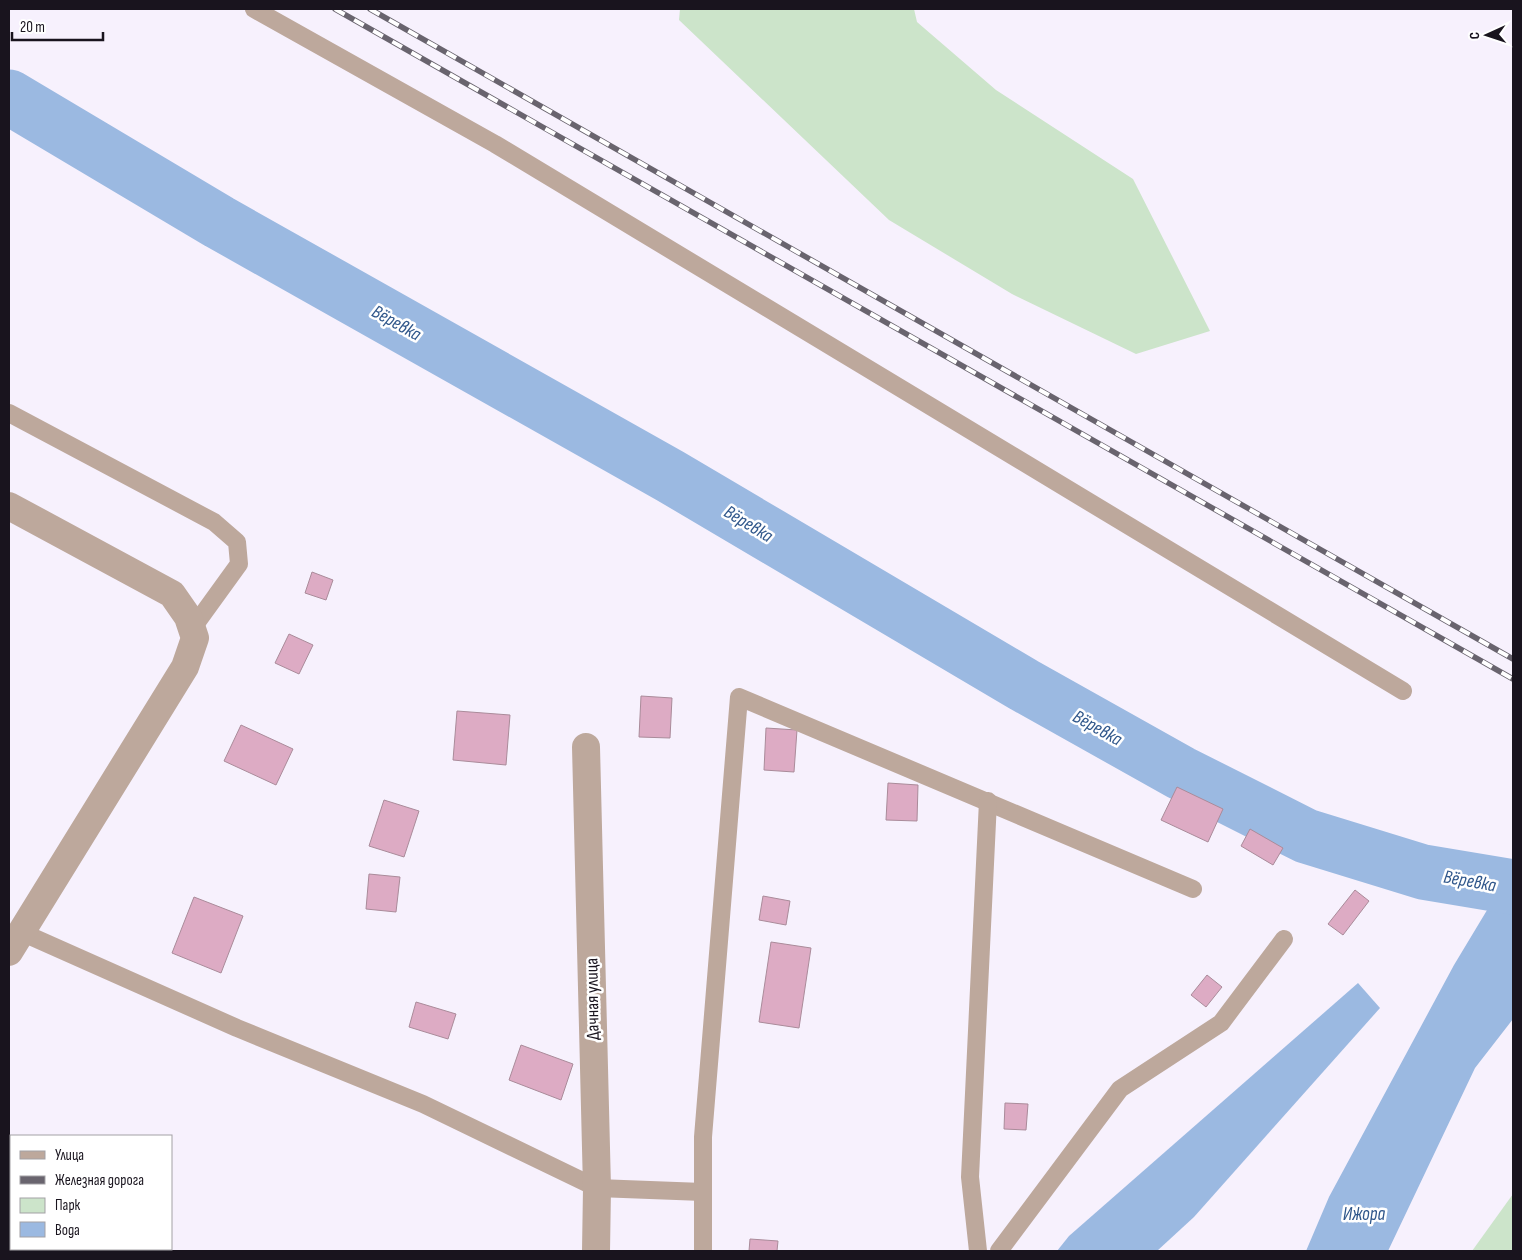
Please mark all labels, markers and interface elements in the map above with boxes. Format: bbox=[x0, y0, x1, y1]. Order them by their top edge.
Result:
scale bar bbox=[12, 10, 104, 42]
north arrow bbox=[1462, 10, 1512, 60]
text: 20 m bbox=[20, 18, 45, 37]
text: С bbox=[1466, 32, 1483, 40]
water label: Вёревка bbox=[367, 300, 425, 346]
water label: Вёревка bbox=[720, 501, 777, 548]
water label: Вёревка bbox=[1068, 705, 1126, 751]
water label: Вёревка bbox=[1442, 866, 1498, 897]
street label: Дачная улица bbox=[581, 958, 604, 1040]
legend bbox=[10, 1135, 172, 1250]
text: Улица bbox=[55, 1146, 84, 1165]
text: Железная дорога bbox=[55, 1171, 144, 1190]
text: Парк bbox=[55, 1196, 81, 1215]
water label: Ижора bbox=[1343, 1203, 1386, 1226]
text: Вода bbox=[55, 1221, 80, 1240]

